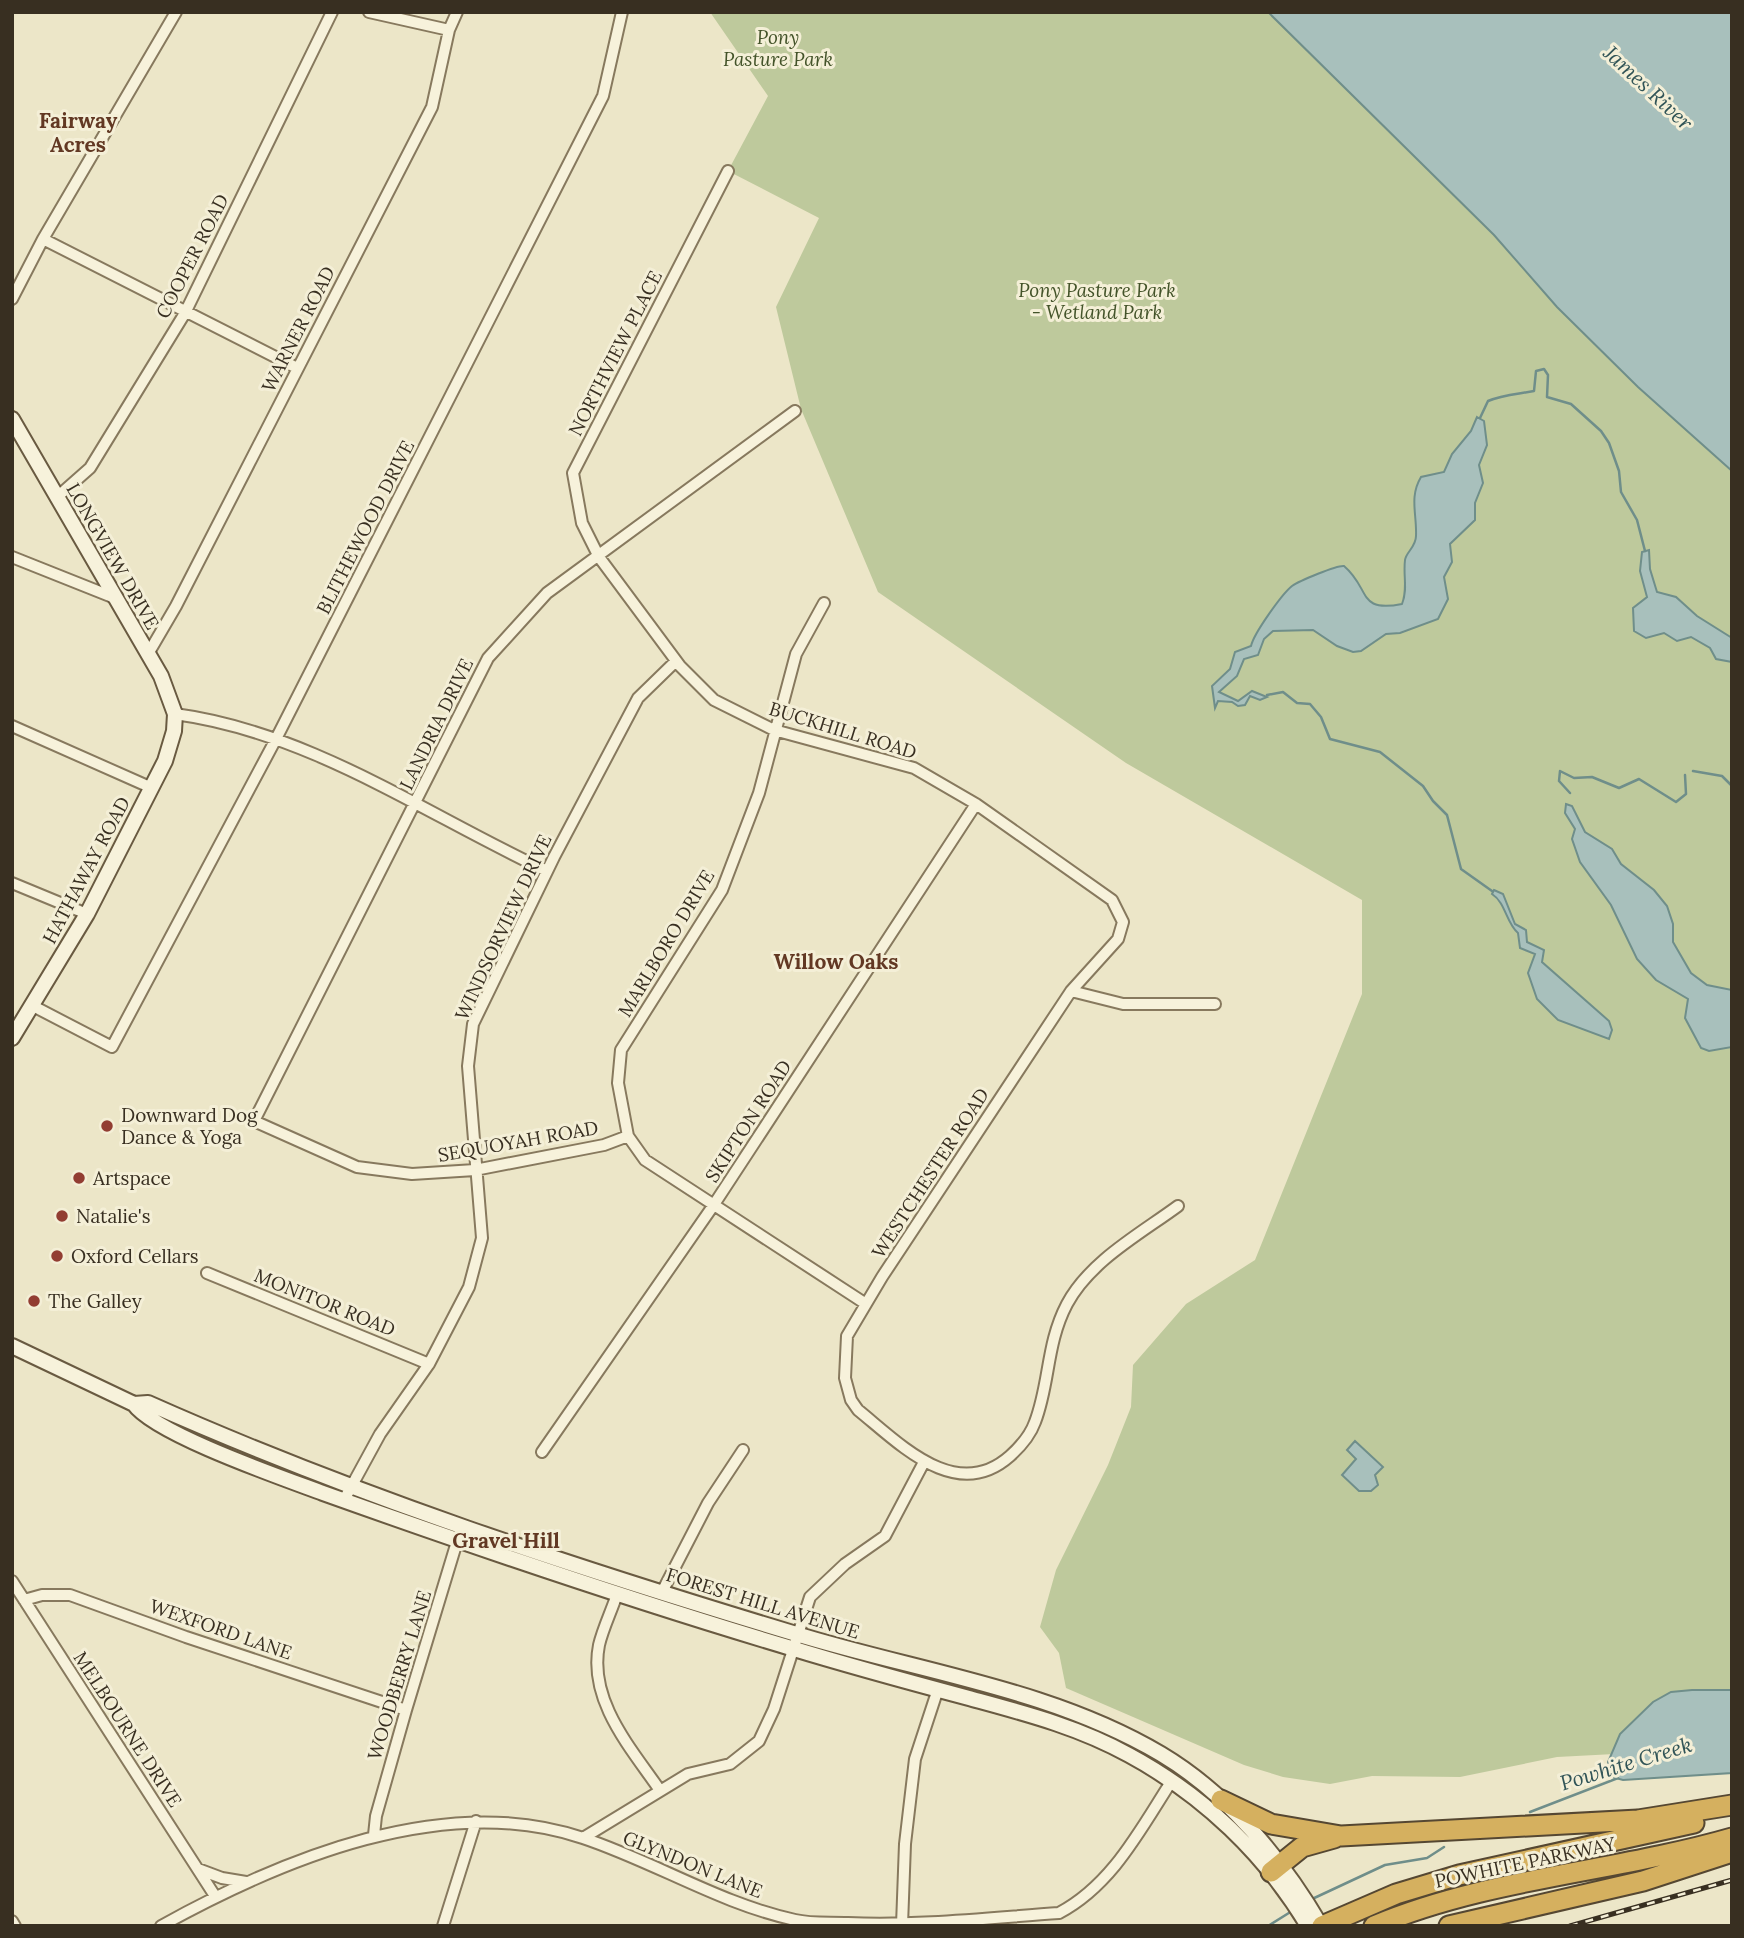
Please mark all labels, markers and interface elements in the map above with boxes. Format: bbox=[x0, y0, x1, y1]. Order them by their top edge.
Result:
park label: Pony Pasture Park bbox=[723, 25, 833, 71]
water label: James River bbox=[1597, 39, 1699, 136]
district label: Fairway Acres bbox=[39, 107, 118, 158]
street label: COOPER ROAD bbox=[150, 190, 234, 322]
street label: WARNER ROAD bbox=[256, 262, 340, 396]
street label: NORTHVIEW PLACE bbox=[563, 266, 667, 440]
park label: Pony Pasture Park - Wetland Park bbox=[1018, 278, 1176, 324]
street label: BLITHEWOOD DRIVE bbox=[311, 436, 419, 618]
street label: LONGVIEW DRIVE bbox=[61, 478, 165, 634]
street label: LANDRIA DRIVE bbox=[394, 654, 478, 794]
street label: BUCKHILL ROAD bbox=[766, 696, 920, 764]
street label: HATHAWAY ROAD bbox=[37, 792, 135, 948]
street label: WINDSORVIEW DRIVE bbox=[449, 830, 557, 1024]
street label: MARLBORO DRIVE bbox=[613, 865, 719, 1021]
district label: Willow Oaks bbox=[774, 948, 898, 975]
street label: SKIPTON ROAD bbox=[700, 1055, 796, 1187]
street label: WESTCHESTER ROAD bbox=[866, 1083, 994, 1263]
place label: Downward Dog Dance & Yoga bbox=[121, 1103, 258, 1149]
street label: SEQUOYAH ROAD bbox=[436, 1115, 600, 1167]
marker: Downward Dog Dance & Yoga bbox=[99, 1118, 115, 1134]
place label: Artspace bbox=[92, 1166, 171, 1190]
marker: Artspace bbox=[71, 1170, 87, 1186]
place label: Natalie's bbox=[76, 1204, 151, 1228]
marker: Natalie's bbox=[54, 1208, 70, 1224]
place label: Oxford Cellars bbox=[71, 1244, 199, 1268]
marker: Oxford Cellars bbox=[49, 1248, 65, 1264]
street label: MONITOR ROAD bbox=[251, 1263, 399, 1341]
place label: The Galley bbox=[48, 1289, 142, 1313]
marker: The Galley bbox=[26, 1293, 42, 1309]
district label: Gravel Hill bbox=[452, 1527, 560, 1554]
street label: FOREST HILL AVENUE bbox=[663, 1562, 863, 1644]
street label: WOODBERRY LANE bbox=[362, 1587, 436, 1763]
street label: WEXFORD LANE bbox=[147, 1593, 295, 1665]
street label: MELBOURNE DRIVE bbox=[69, 1647, 187, 1811]
water label: Powhite Creek bbox=[1557, 1731, 1695, 1796]
street label: GLYNDON LANE bbox=[620, 1825, 766, 1903]
street label: POWHITE PARKWAY bbox=[1432, 1831, 1619, 1893]

